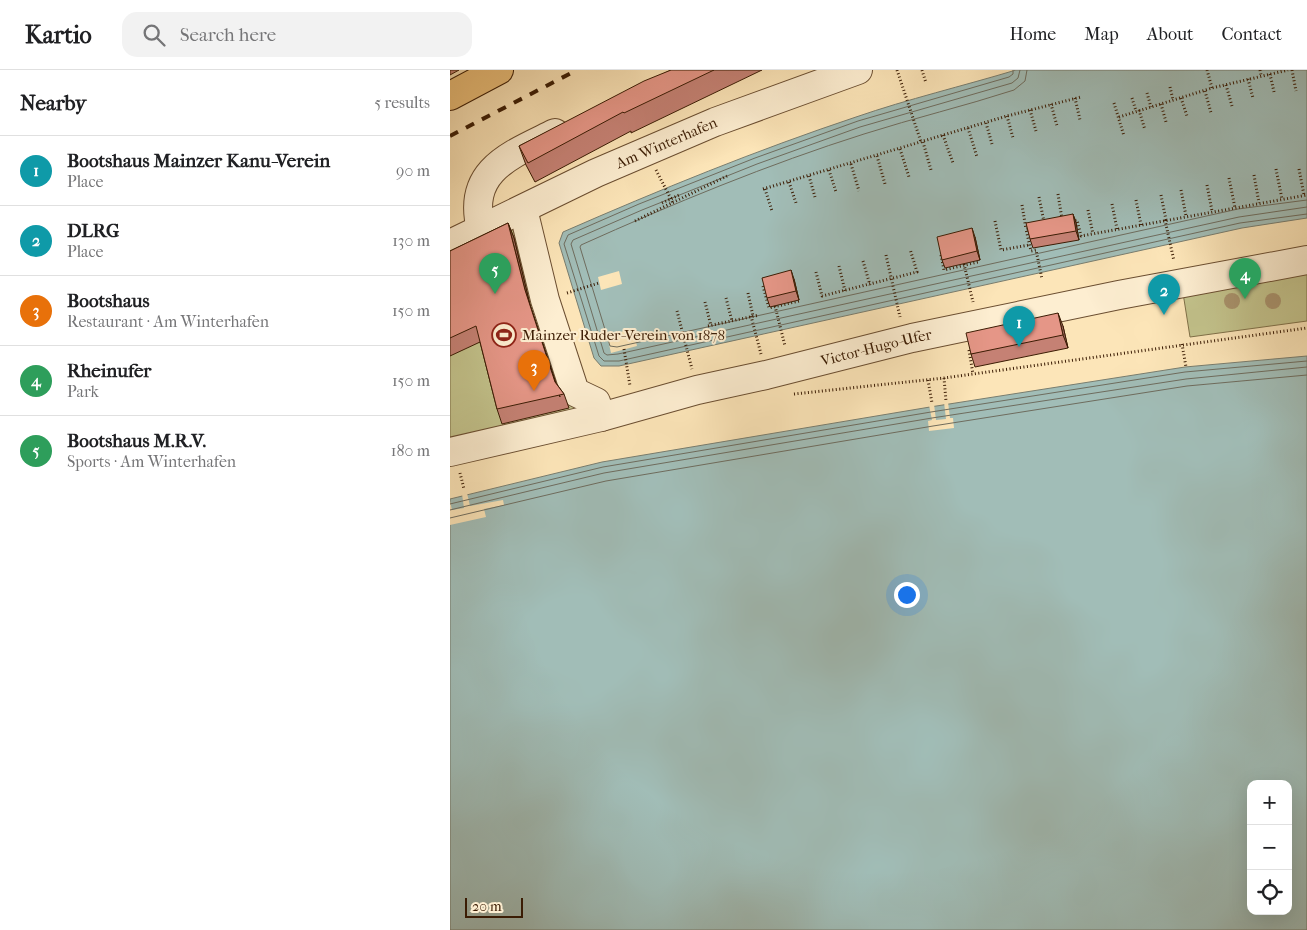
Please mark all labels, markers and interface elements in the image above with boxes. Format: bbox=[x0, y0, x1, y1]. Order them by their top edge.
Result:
search box bbox=[122, 12, 472, 57]
text: Kartio bbox=[25, 21, 92, 49]
icon: search bbox=[140, 21, 168, 49]
text: Search here bbox=[180, 24, 276, 46]
text: Home bbox=[1009, 24, 1056, 45]
text: Map bbox=[1084, 24, 1119, 45]
text: About bbox=[1147, 24, 1193, 45]
text: Contact bbox=[1221, 24, 1282, 45]
text: Nearby bbox=[20, 91, 86, 115]
text: 5 results bbox=[374, 93, 430, 112]
street label: Am Winterhafen bbox=[612, 113, 720, 173]
text: Bootshaus Mainzer Kanu-Verein bbox=[67, 150, 330, 172]
text: 1 bbox=[33, 161, 39, 180]
text: 90 m bbox=[396, 161, 430, 180]
text: Place bbox=[67, 172, 103, 191]
text: DLRG bbox=[67, 220, 119, 242]
text: 2 bbox=[32, 231, 40, 250]
text: 130 m bbox=[392, 231, 430, 250]
text: Place bbox=[67, 242, 103, 261]
pin: 5 bbox=[479, 253, 511, 294]
pin: 4 bbox=[1229, 258, 1261, 299]
pin: 2 bbox=[1148, 274, 1180, 315]
text: Bootshaus bbox=[67, 290, 149, 312]
text: 3 bbox=[33, 301, 39, 320]
text: 150 m bbox=[392, 301, 430, 320]
pin: 1 bbox=[1003, 306, 1035, 347]
text: Restaurant · Am Winterhafen bbox=[67, 312, 269, 331]
sports icon: Mainzer Ruder-Verein von 1878 bbox=[491, 322, 517, 348]
street label: Victor-Hugo-Ufer bbox=[818, 325, 934, 370]
place label: Mainzer Ruder-Verein von 1878 bbox=[522, 326, 725, 344]
pin: 3 bbox=[518, 350, 550, 391]
text: Rheinufer bbox=[67, 360, 151, 382]
text: 4 bbox=[31, 371, 41, 390]
text: 150 m bbox=[392, 371, 430, 390]
text: Park bbox=[67, 382, 99, 401]
text: Bootshaus M.R.V. bbox=[67, 430, 206, 452]
text: 5 bbox=[33, 441, 39, 460]
text: 180 m bbox=[391, 441, 430, 460]
text: Sports · Am Winterhafen bbox=[67, 452, 236, 471]
your location bbox=[894, 582, 920, 608]
map controls bbox=[1247, 780, 1292, 915]
button: + bbox=[1247, 780, 1292, 825]
button: − bbox=[1247, 825, 1292, 870]
button: locate bbox=[1247, 870, 1292, 915]
scale bar bbox=[465, 895, 522, 918]
text: 20 m bbox=[472, 898, 502, 915]

